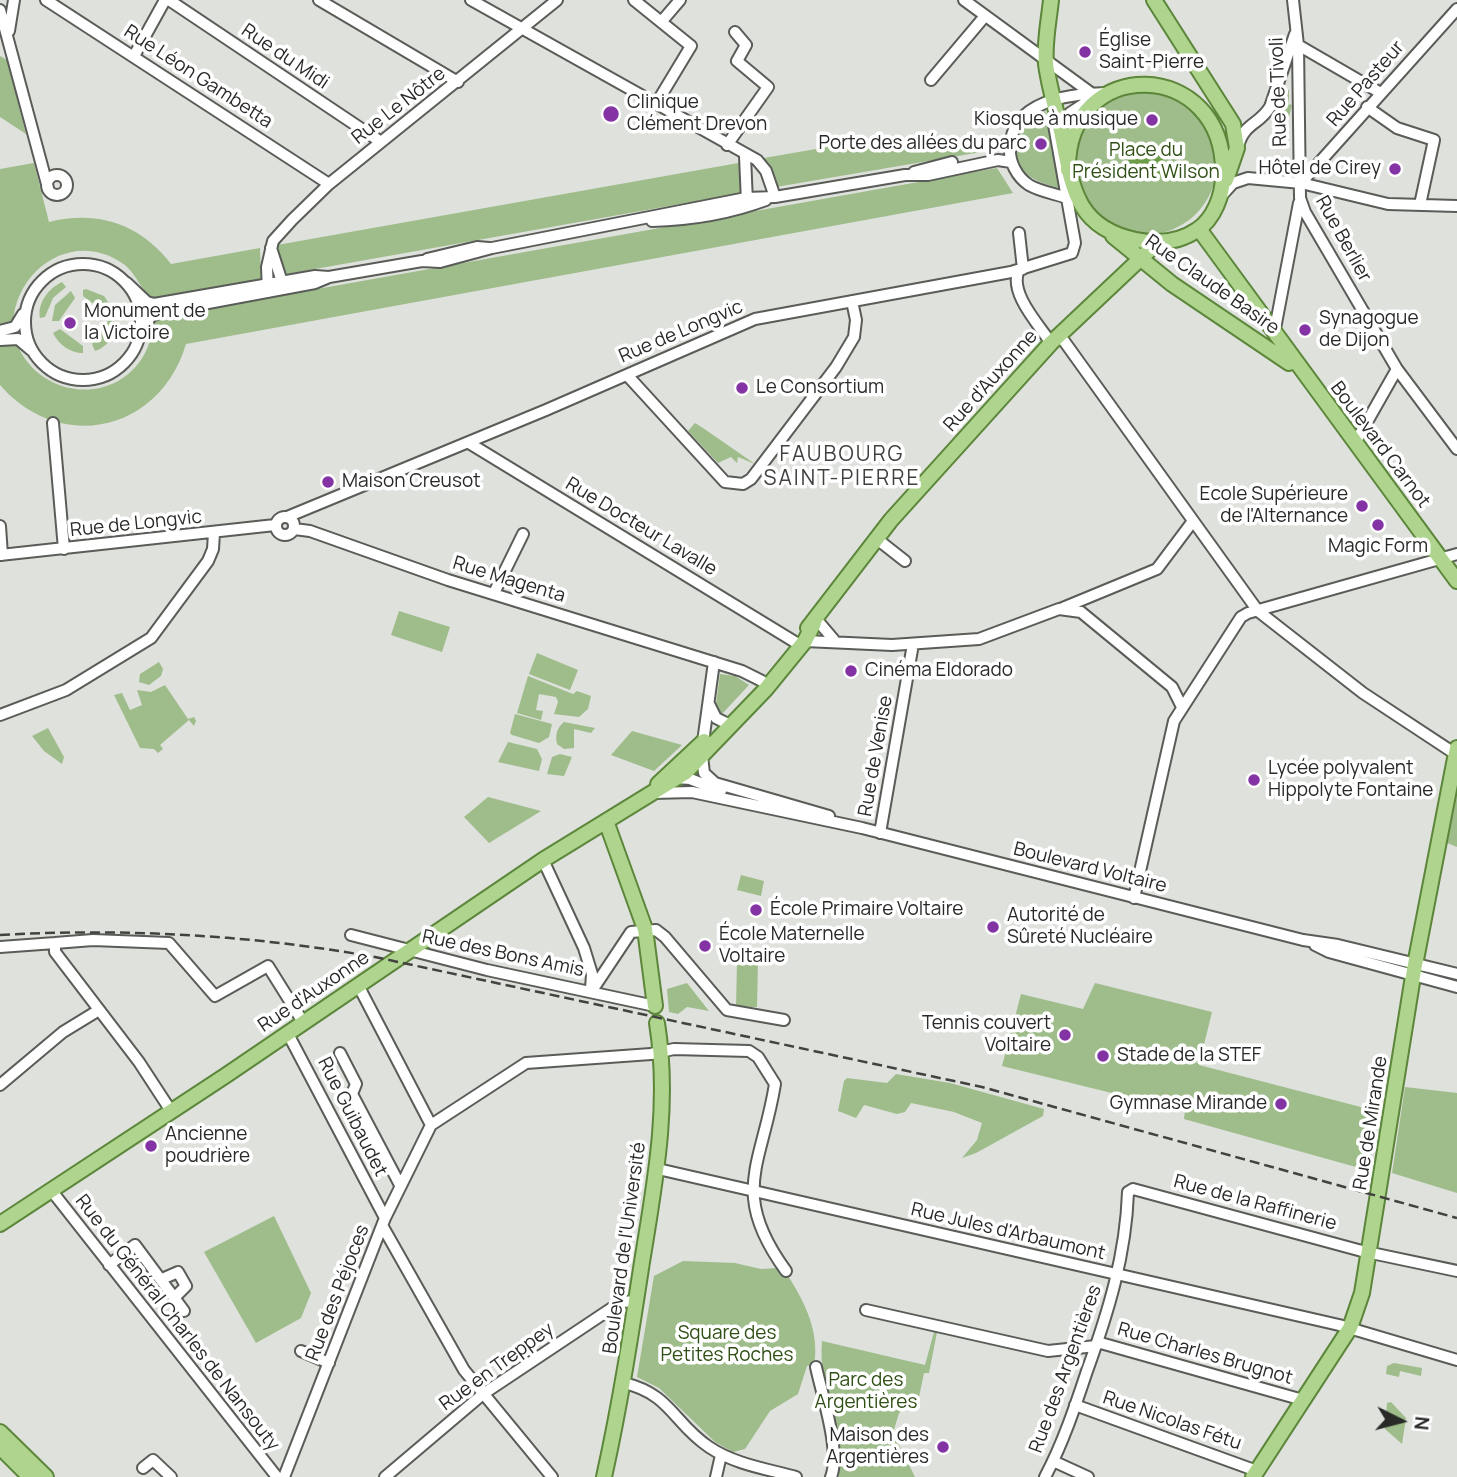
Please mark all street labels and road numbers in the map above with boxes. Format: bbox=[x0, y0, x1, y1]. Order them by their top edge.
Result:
street label: Rue du Midi bbox=[237, 19, 333, 95]
street label: Rue Léon Gambetta bbox=[120, 21, 276, 133]
street label: Rue Pasteur bbox=[1323, 36, 1409, 132]
street label: Rue de Tivoli bbox=[1266, 37, 1292, 147]
street label: Rue Le Nôtre bbox=[348, 62, 450, 150]
street label: Rue Berlier bbox=[1310, 192, 1376, 286]
street label: Rue Claude Basire bbox=[1141, 230, 1283, 340]
street label: Rue de Longvic bbox=[616, 296, 746, 368]
street label: Rue d'Auxonne bbox=[939, 325, 1043, 437]
street label: Boulevard Carnot bbox=[1325, 378, 1435, 512]
street label: Rue Docteur Lavalle bbox=[561, 473, 721, 581]
street label: Rue de Longvic bbox=[69, 506, 203, 542]
street label: Rue Magenta bbox=[450, 552, 568, 608]
street label: Rue de Venise bbox=[854, 694, 898, 818]
street label: Boulevard Voltaire bbox=[1011, 838, 1169, 898]
street label: Rue des Bons Amis bbox=[420, 926, 586, 982]
street label: Rue d'Auxonne bbox=[254, 946, 374, 1038]
street label: Rue Guibaudet bbox=[312, 1054, 392, 1180]
street label: Rue de Mirande bbox=[1349, 1054, 1393, 1192]
street label: Boulevard de l'Université bbox=[599, 1141, 651, 1355]
street label: Rue de la Raffinerie bbox=[1171, 1170, 1339, 1236]
street label: Rue du Général Charles de Nansouty bbox=[70, 1190, 284, 1456]
street label: Rue Jules d'Arbaumont bbox=[909, 1199, 1107, 1265]
street label: Rue des Péjoces bbox=[302, 1222, 374, 1364]
street label: Rue des Argentières bbox=[1025, 1282, 1107, 1456]
street label: Rue en Treppey bbox=[436, 1318, 558, 1416]
street label: Rue Charles Brugnot bbox=[1115, 1318, 1295, 1390]
street label: Rue Nicolas Fétu bbox=[1100, 1387, 1244, 1455]

